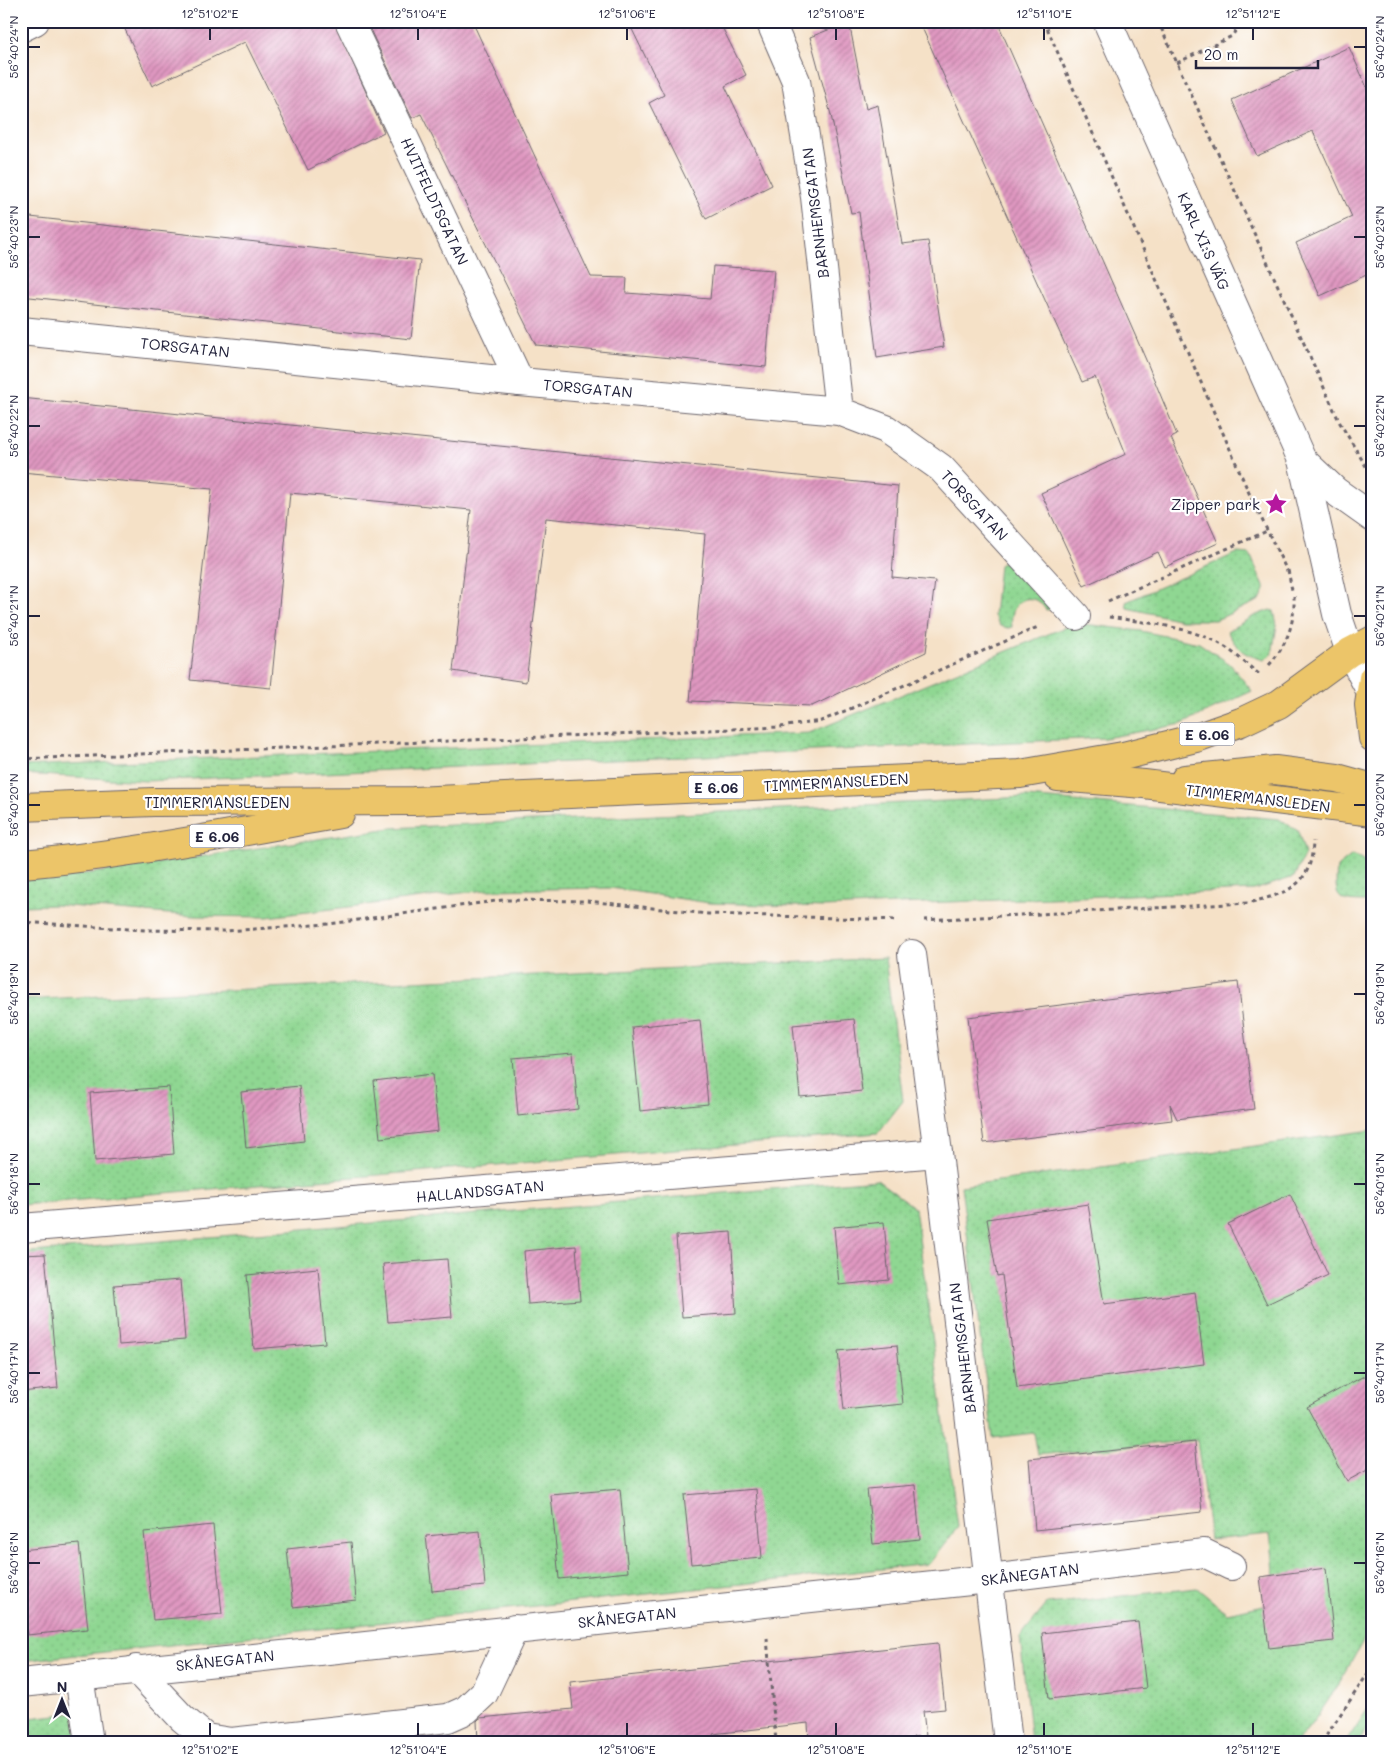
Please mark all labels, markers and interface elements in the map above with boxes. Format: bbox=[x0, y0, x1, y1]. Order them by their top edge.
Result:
text: 12°51'02"E bbox=[182, 5, 239, 21]
text: 12°51'04"E bbox=[389, 5, 447, 21]
text: 12°51'06"E bbox=[598, 5, 656, 21]
text: 12°51'08"E bbox=[807, 5, 865, 21]
text: 12°51'10"E bbox=[1016, 5, 1072, 21]
text: 12°51'12"E bbox=[1226, 5, 1281, 21]
text: 56°40'24"N bbox=[5, 16, 21, 78]
text: 56°40'24"N bbox=[1371, 16, 1387, 78]
scale bar bbox=[1196, 38, 1319, 70]
text: 20 m bbox=[1204, 44, 1238, 64]
street label: HVITFELDTSGATAN bbox=[397, 134, 473, 268]
street label: BARNHEMSGATAN bbox=[797, 147, 833, 279]
street label: KARL XI:S VÄG bbox=[1173, 189, 1235, 293]
text: 56°40'23"N bbox=[5, 206, 21, 268]
text: 56°40'23"N bbox=[1371, 206, 1387, 268]
street label: TORSGATAN bbox=[139, 332, 231, 362]
street label: TORSGATAN bbox=[542, 374, 634, 402]
text: 56°40'22"N bbox=[5, 395, 21, 457]
text: 56°40'22"N bbox=[1371, 395, 1387, 457]
street label: TORSGATAN bbox=[937, 465, 1013, 545]
place icon: Zipper park bbox=[1263, 491, 1289, 517]
place label: Zipper park bbox=[1171, 494, 1260, 514]
text: 56°40'21"N bbox=[5, 585, 21, 647]
text: 56°40'21"N bbox=[1371, 585, 1387, 647]
road number: E 6.06 bbox=[1180, 722, 1234, 746]
street label: TIMMERMANSLEDEN bbox=[763, 768, 909, 796]
text: 56°40'20"N bbox=[5, 773, 21, 837]
text: 56°40'20"N bbox=[1371, 773, 1387, 837]
road number: E 6.06 bbox=[688, 776, 744, 799]
street label: TIMMERMANSLEDEN bbox=[1185, 779, 1331, 817]
street label: TIMMERMANSLEDEN bbox=[144, 792, 290, 812]
road number: E 6.06 bbox=[190, 824, 244, 848]
text: 56°40'19"N bbox=[5, 963, 21, 1025]
text: 56°40'19"N bbox=[1371, 963, 1387, 1025]
text: 56°40'18"N bbox=[5, 1153, 21, 1215]
text: 56°40'18"N bbox=[1371, 1153, 1387, 1215]
street label: HALLANDSGATAN bbox=[415, 1175, 545, 1207]
street label: BARNHEMSGATAN bbox=[944, 1282, 980, 1414]
text: 56°40'17"N bbox=[5, 1342, 21, 1404]
text: 56°40'17"N bbox=[1371, 1342, 1387, 1404]
text: 56°40'16"N bbox=[5, 1532, 21, 1594]
text: 56°40'16"N bbox=[1371, 1532, 1387, 1594]
street label: SKÅNEGATAN bbox=[980, 1558, 1080, 1590]
street label: SKÅNEGATAN bbox=[577, 1602, 677, 1632]
street label: SKÅNEGATAN bbox=[175, 1645, 275, 1675]
north arrow bbox=[38, 1676, 88, 1726]
text: N bbox=[57, 1677, 67, 1696]
text: 12°51'02"E bbox=[182, 1741, 239, 1757]
text: 12°51'04"E bbox=[389, 1741, 447, 1757]
text: 12°51'06"E bbox=[598, 1741, 656, 1757]
text: 12°51'08"E bbox=[807, 1741, 865, 1757]
text: 12°51'10"E bbox=[1016, 1741, 1072, 1757]
text: 12°51'12"E bbox=[1226, 1741, 1281, 1757]

